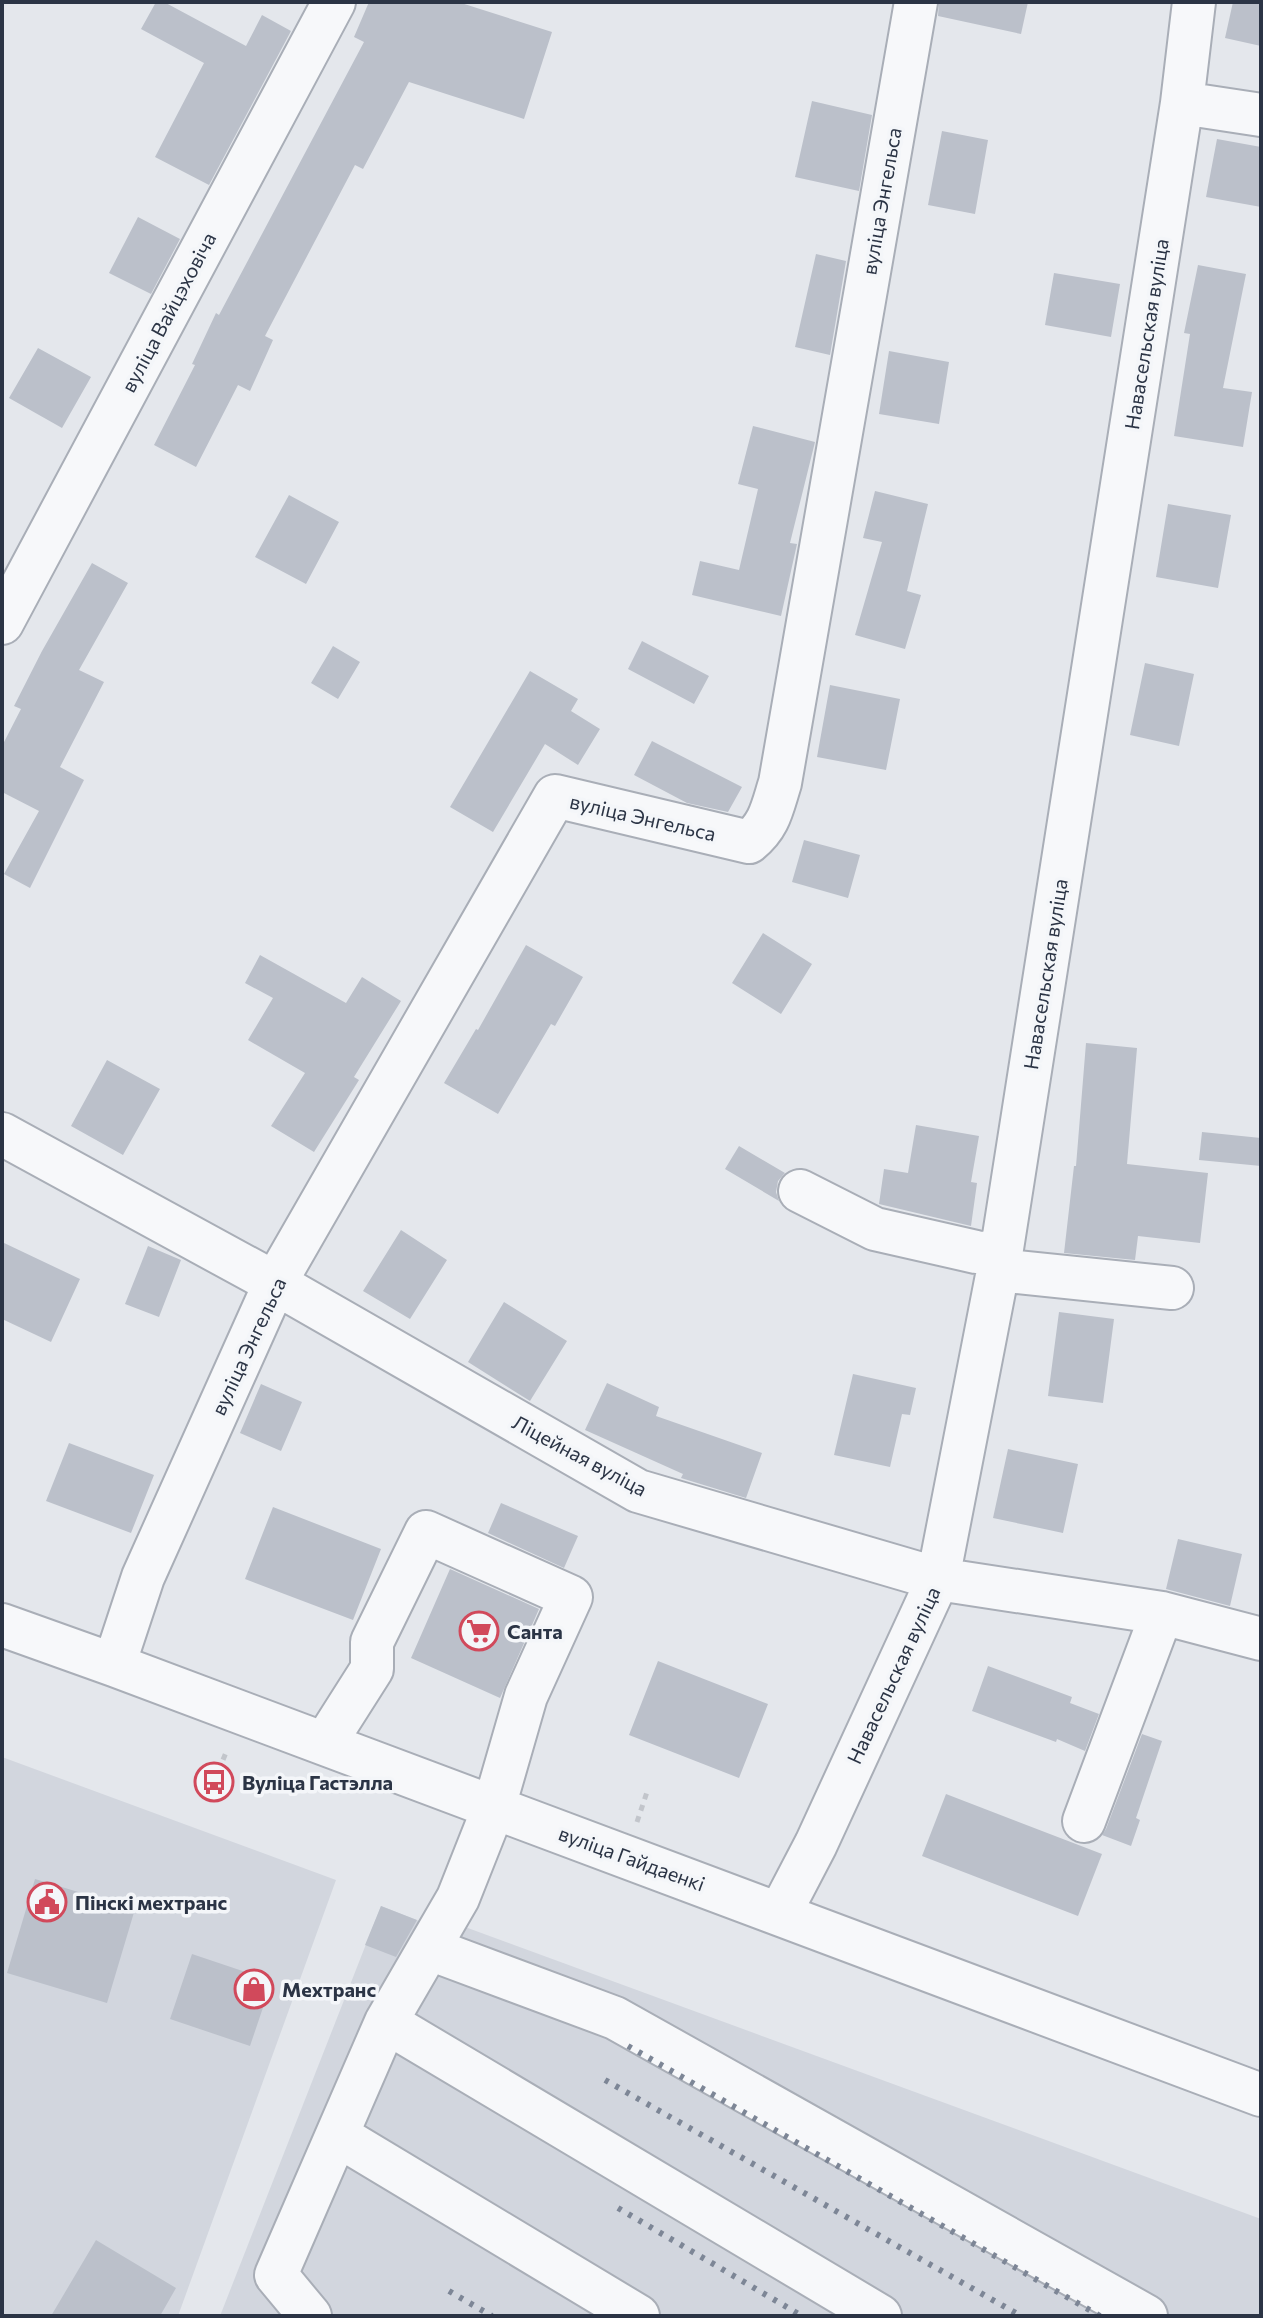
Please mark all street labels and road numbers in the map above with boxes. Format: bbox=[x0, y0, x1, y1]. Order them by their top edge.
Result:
street label: вуліца Энгельса bbox=[856, 125, 906, 277]
street label: вуліца Вайцэховіча bbox=[116, 228, 220, 396]
street label: Навасельская вуліца bbox=[1119, 237, 1173, 431]
street label: вуліца Энгельса bbox=[568, 789, 718, 845]
street label: Навасельская вуліца bbox=[1018, 877, 1072, 1071]
street label: вуліца Энгельса bbox=[206, 1273, 290, 1419]
street label: Ліцейная вуліца bbox=[509, 1409, 651, 1501]
street label: Навасельская вуліца bbox=[841, 1583, 945, 1767]
street label: вуліца Гайдаенкі bbox=[556, 1820, 708, 1896]

